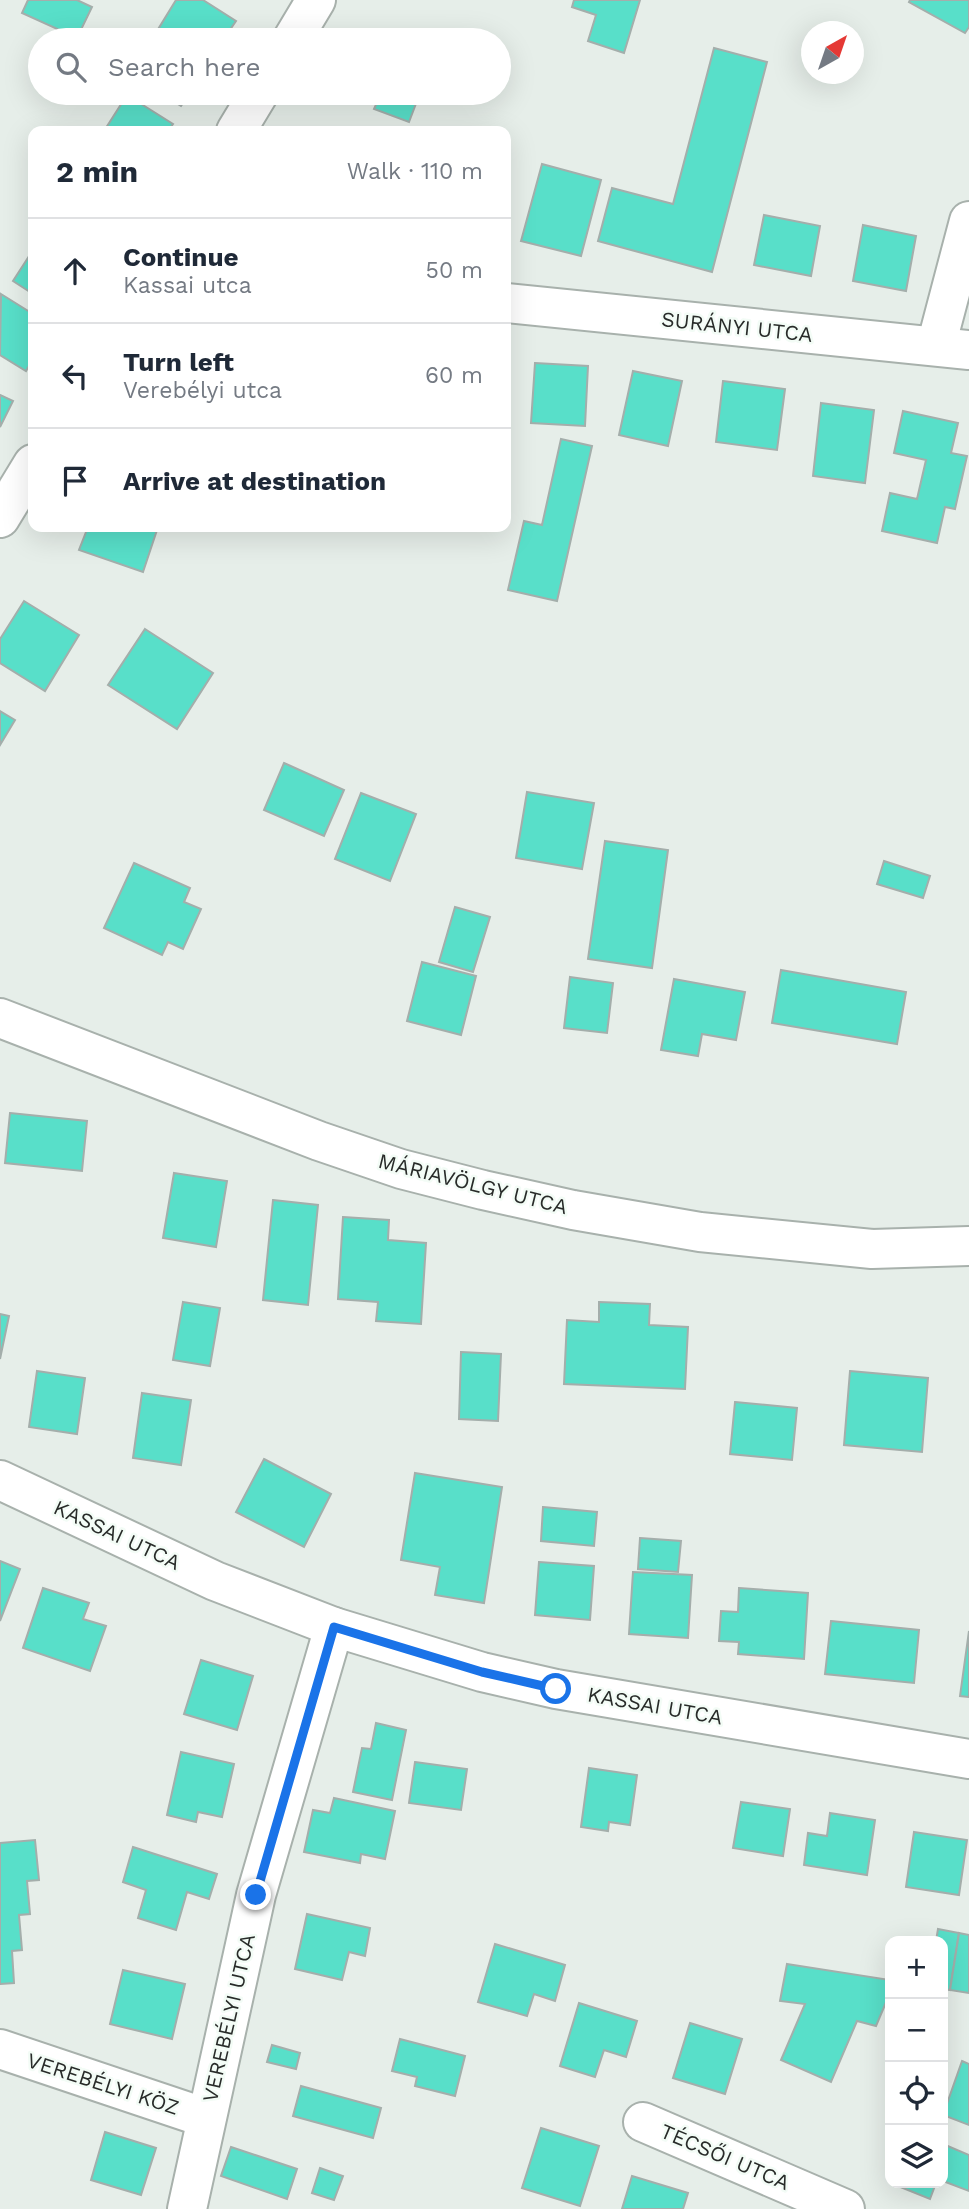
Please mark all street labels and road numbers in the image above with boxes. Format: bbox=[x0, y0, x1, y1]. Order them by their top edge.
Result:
street label: SURÁNYI UTCA bbox=[660, 306, 814, 347]
street label: MÁRIAVÖLGY UTCA bbox=[376, 1148, 571, 1219]
street label: KASSAI UTCA bbox=[50, 1494, 185, 1575]
street label: KASSAI UTCA bbox=[586, 1681, 725, 1730]
street label: VEREBÉLYI UTCA bbox=[197, 1931, 260, 2104]
street label: VEREBÉLYI KÖZ bbox=[24, 2047, 182, 2120]
street label: TÉCSŐI UTCA bbox=[657, 2118, 794, 2195]

